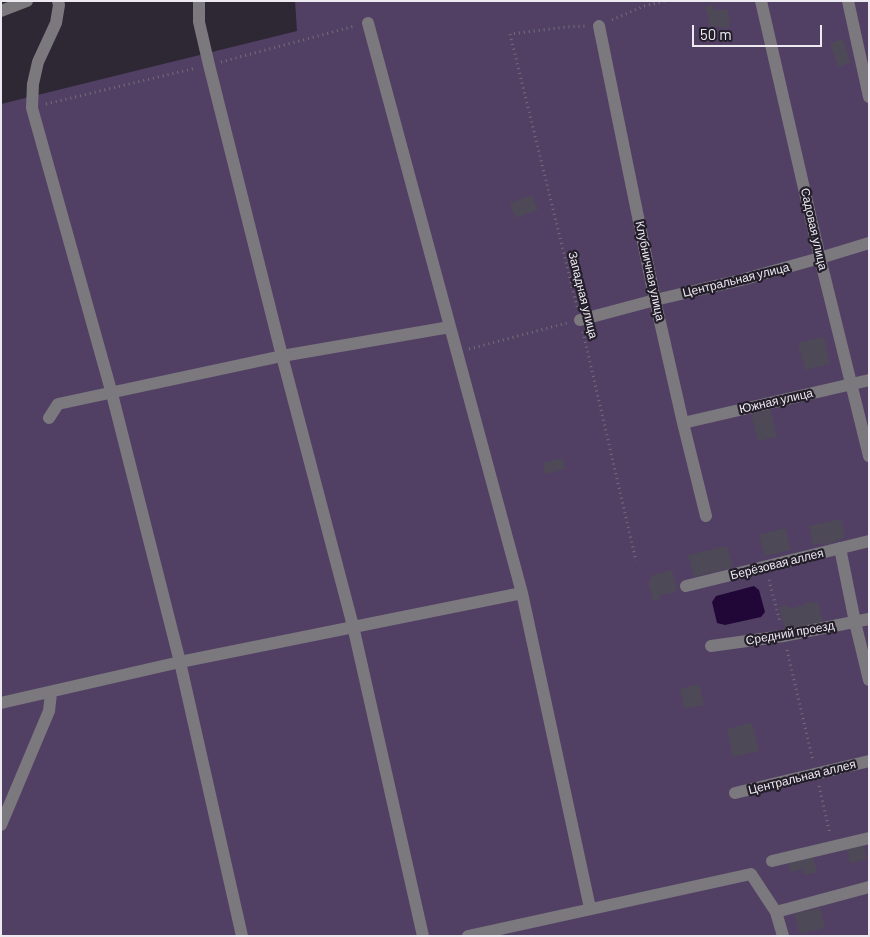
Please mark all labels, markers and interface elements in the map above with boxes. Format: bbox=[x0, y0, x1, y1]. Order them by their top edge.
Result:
scale bar bbox=[695, 15, 825, 47]
text: 50 m bbox=[700, 25, 732, 43]
street label: Садовая улица bbox=[798, 186, 830, 272]
street label: Клубничная улица bbox=[632, 220, 668, 322]
street label: Западная улица bbox=[565, 250, 601, 340]
street label: Центральная улица bbox=[681, 260, 791, 300]
street label: Южная улица bbox=[738, 386, 814, 416]
street label: Берёзовая аллея bbox=[729, 545, 825, 583]
street label: Средний проезд bbox=[745, 618, 835, 648]
street label: Центральная аллея bbox=[747, 757, 857, 797]

